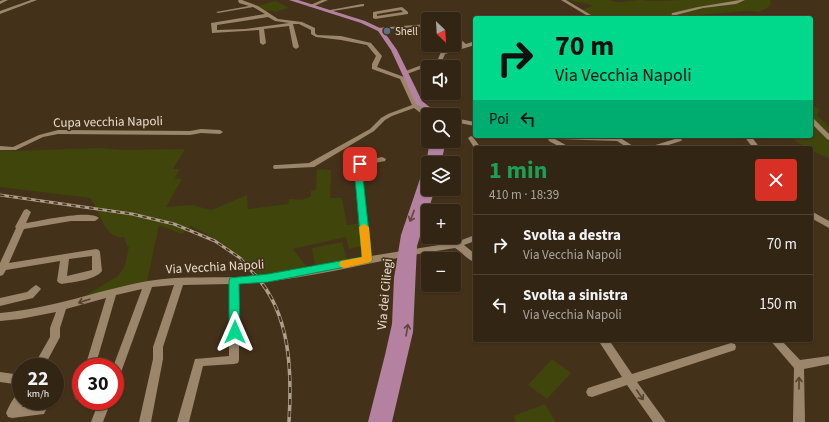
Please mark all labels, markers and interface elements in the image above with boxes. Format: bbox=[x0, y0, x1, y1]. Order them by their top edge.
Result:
north arrow bbox=[421, 12, 461, 52]
map controls bbox=[421, 12, 461, 292]
place label: Shell bbox=[395, 24, 418, 39]
marker: Shell bbox=[382, 26, 392, 36]
text: 70 m bbox=[555, 26, 614, 66]
icon: right bbox=[489, 32, 541, 84]
button: sound bbox=[421, 60, 461, 100]
text: Via Vecchia Napoli bbox=[555, 63, 692, 88]
button: search bbox=[421, 108, 461, 148]
icon: left bbox=[517, 108, 539, 130]
text: Poi bbox=[489, 109, 509, 130]
street label: Cupa vecchia Napoli bbox=[53, 112, 163, 132]
pin bbox=[343, 147, 377, 181]
icon: arrive bbox=[349, 153, 371, 175]
text: 1 min bbox=[489, 153, 547, 188]
button: layers bbox=[421, 156, 461, 196]
button: close bbox=[755, 159, 797, 201]
text: 410 m · 18:39 bbox=[489, 186, 559, 204]
button: + bbox=[421, 204, 461, 244]
one-way arrow bbox=[408, 209, 416, 221]
text: Svolta a destra bbox=[523, 225, 621, 246]
icon: right bbox=[489, 234, 511, 256]
text: 70 m bbox=[767, 234, 797, 255]
text: Via Vecchia Napoli bbox=[523, 246, 622, 264]
button: − bbox=[421, 252, 461, 292]
street label: Via Vecchia Napoli bbox=[165, 255, 265, 279]
street label: Via dei Ciliegi bbox=[373, 258, 397, 331]
text: Svolta a sinistra bbox=[523, 285, 628, 306]
icon: left bbox=[489, 294, 511, 316]
text: 150 m bbox=[759, 294, 797, 315]
one-way arrow bbox=[78, 298, 91, 305]
text: Via Vecchia Napoli bbox=[523, 306, 622, 324]
position arrow bbox=[214, 311, 256, 353]
one-way arrow bbox=[403, 324, 411, 337]
speed limit sign: 30 bbox=[72, 358, 124, 410]
text: 22 bbox=[27, 365, 49, 393]
one-way arrow bbox=[795, 377, 803, 390]
text: km/h bbox=[27, 387, 49, 401]
one-way arrow bbox=[636, 390, 644, 401]

